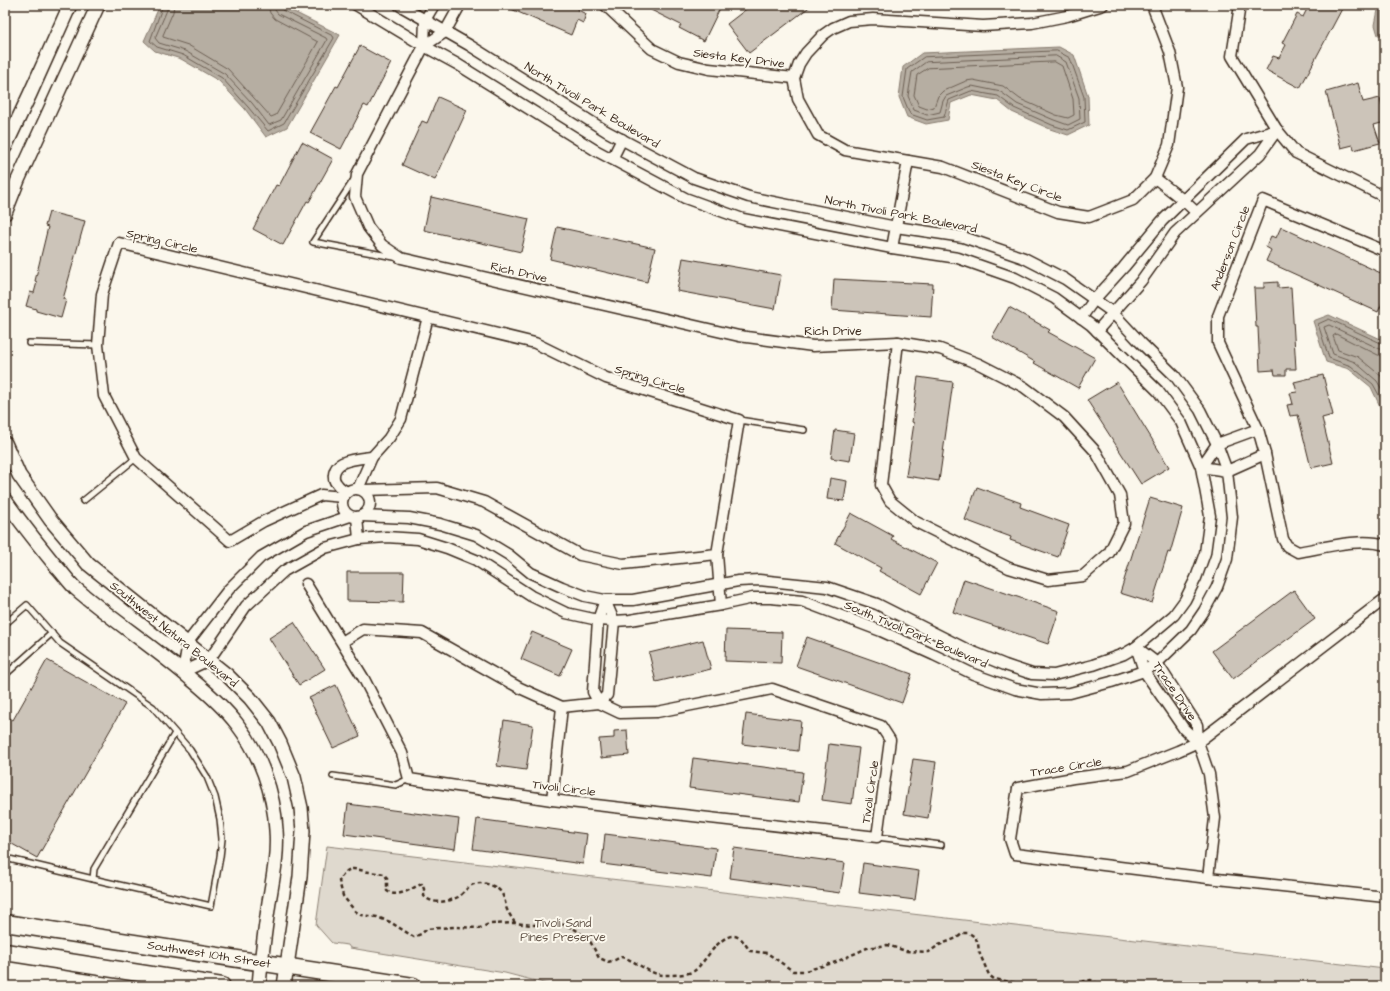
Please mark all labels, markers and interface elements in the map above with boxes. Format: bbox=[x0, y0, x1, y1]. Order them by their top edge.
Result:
street label: Siesta Key Drive bbox=[692, 44, 786, 74]
street label: North Tivoli Park Boulevard bbox=[521, 58, 662, 153]
street label: Siesta Key Circle bbox=[969, 156, 1065, 208]
street label: North Tivoli Park Boulevard bbox=[823, 191, 978, 238]
street label: Anderson Circle bbox=[1207, 203, 1255, 293]
street label: Spring Circle bbox=[124, 225, 200, 259]
street label: Rich Drive bbox=[489, 258, 549, 287]
street label: Rich Drive bbox=[804, 323, 862, 340]
street label: Spring Circle bbox=[612, 361, 688, 399]
street label: Southwest Natura Boulevard bbox=[106, 577, 241, 691]
street label: South Tivoli Park Boulevard bbox=[841, 596, 990, 672]
street label: Trace Drive bbox=[1149, 658, 1201, 725]
street label: Trace Circle bbox=[1029, 753, 1103, 782]
street label: Tivoli Circle bbox=[858, 759, 883, 825]
street label: Tivoli Circle bbox=[531, 776, 597, 801]
park label: Tivoli Sand Pines Preserve bbox=[520, 915, 606, 946]
street label: Southwest 10th Street bbox=[146, 936, 272, 973]

